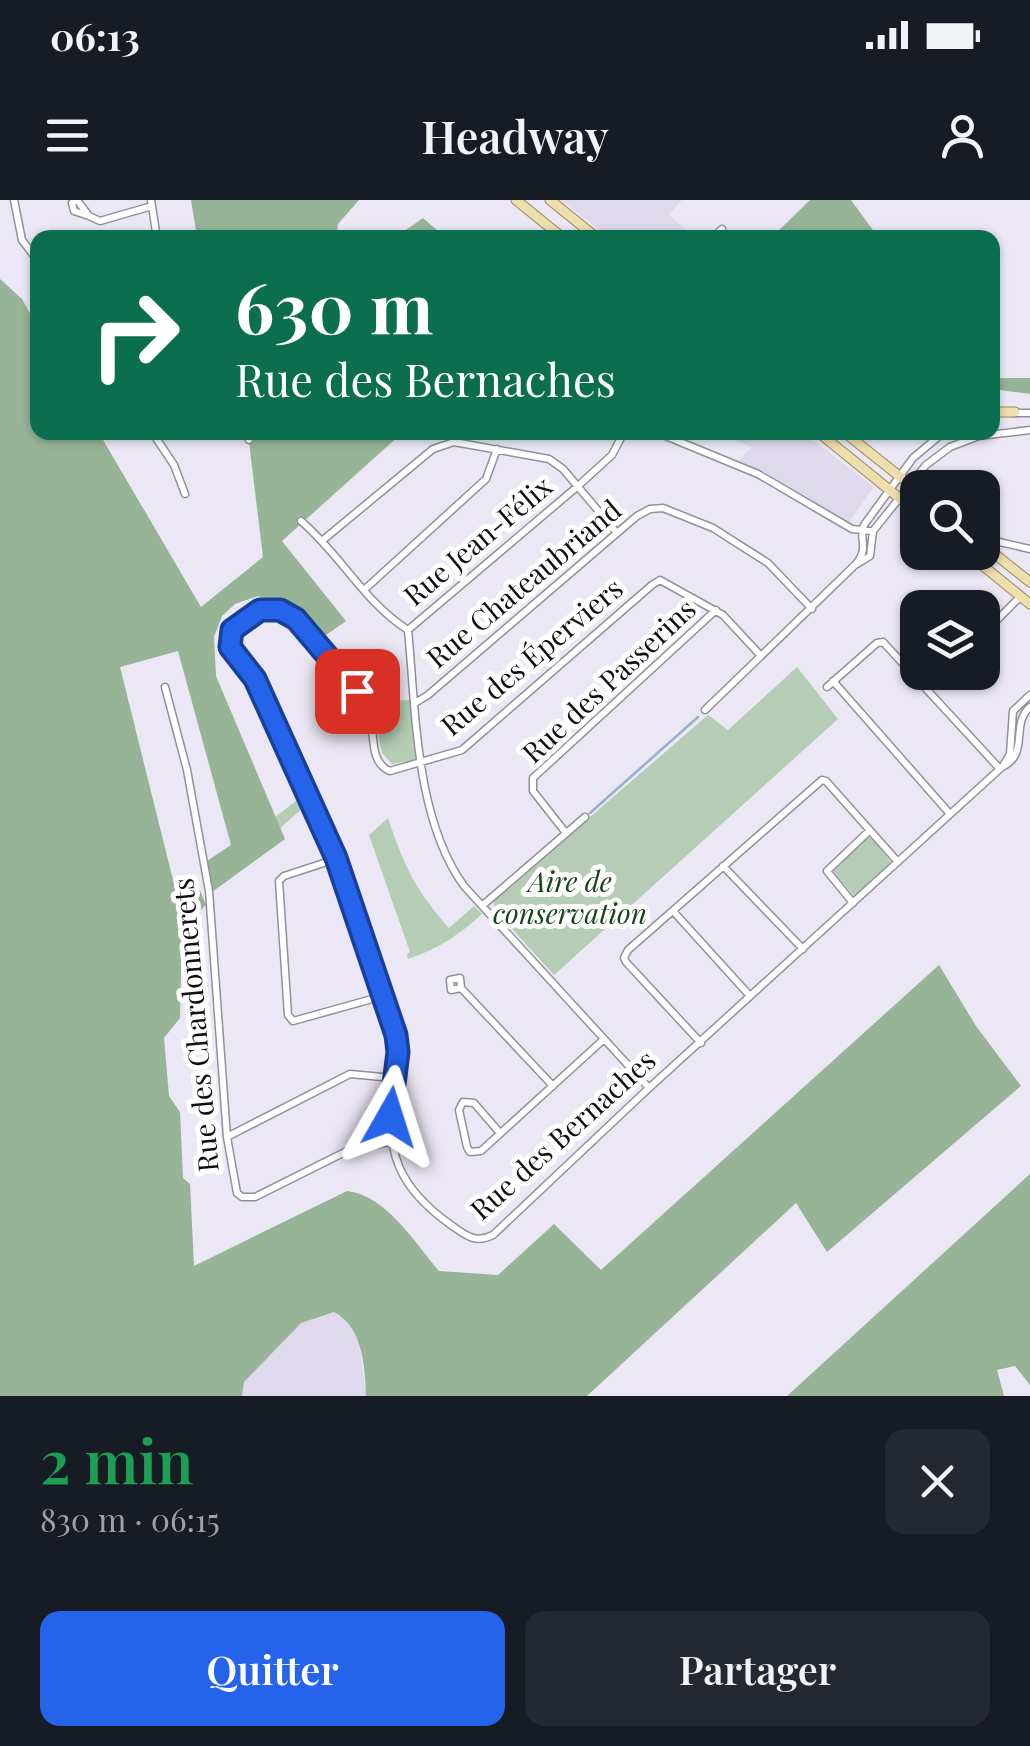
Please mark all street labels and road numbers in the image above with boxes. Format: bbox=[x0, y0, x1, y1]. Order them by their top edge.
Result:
street label: Rue Jean-Félix bbox=[395, 467, 559, 613]
street label: Rue Chateaubriand bbox=[418, 491, 628, 675]
street label: Rue des Éperviers bbox=[432, 569, 630, 743]
street label: Rue des Passerins bbox=[513, 590, 703, 770]
street label: Rue des Chardonnerets bbox=[163, 877, 226, 1174]
street label: Rue des Bernaches bbox=[462, 1041, 662, 1227]

